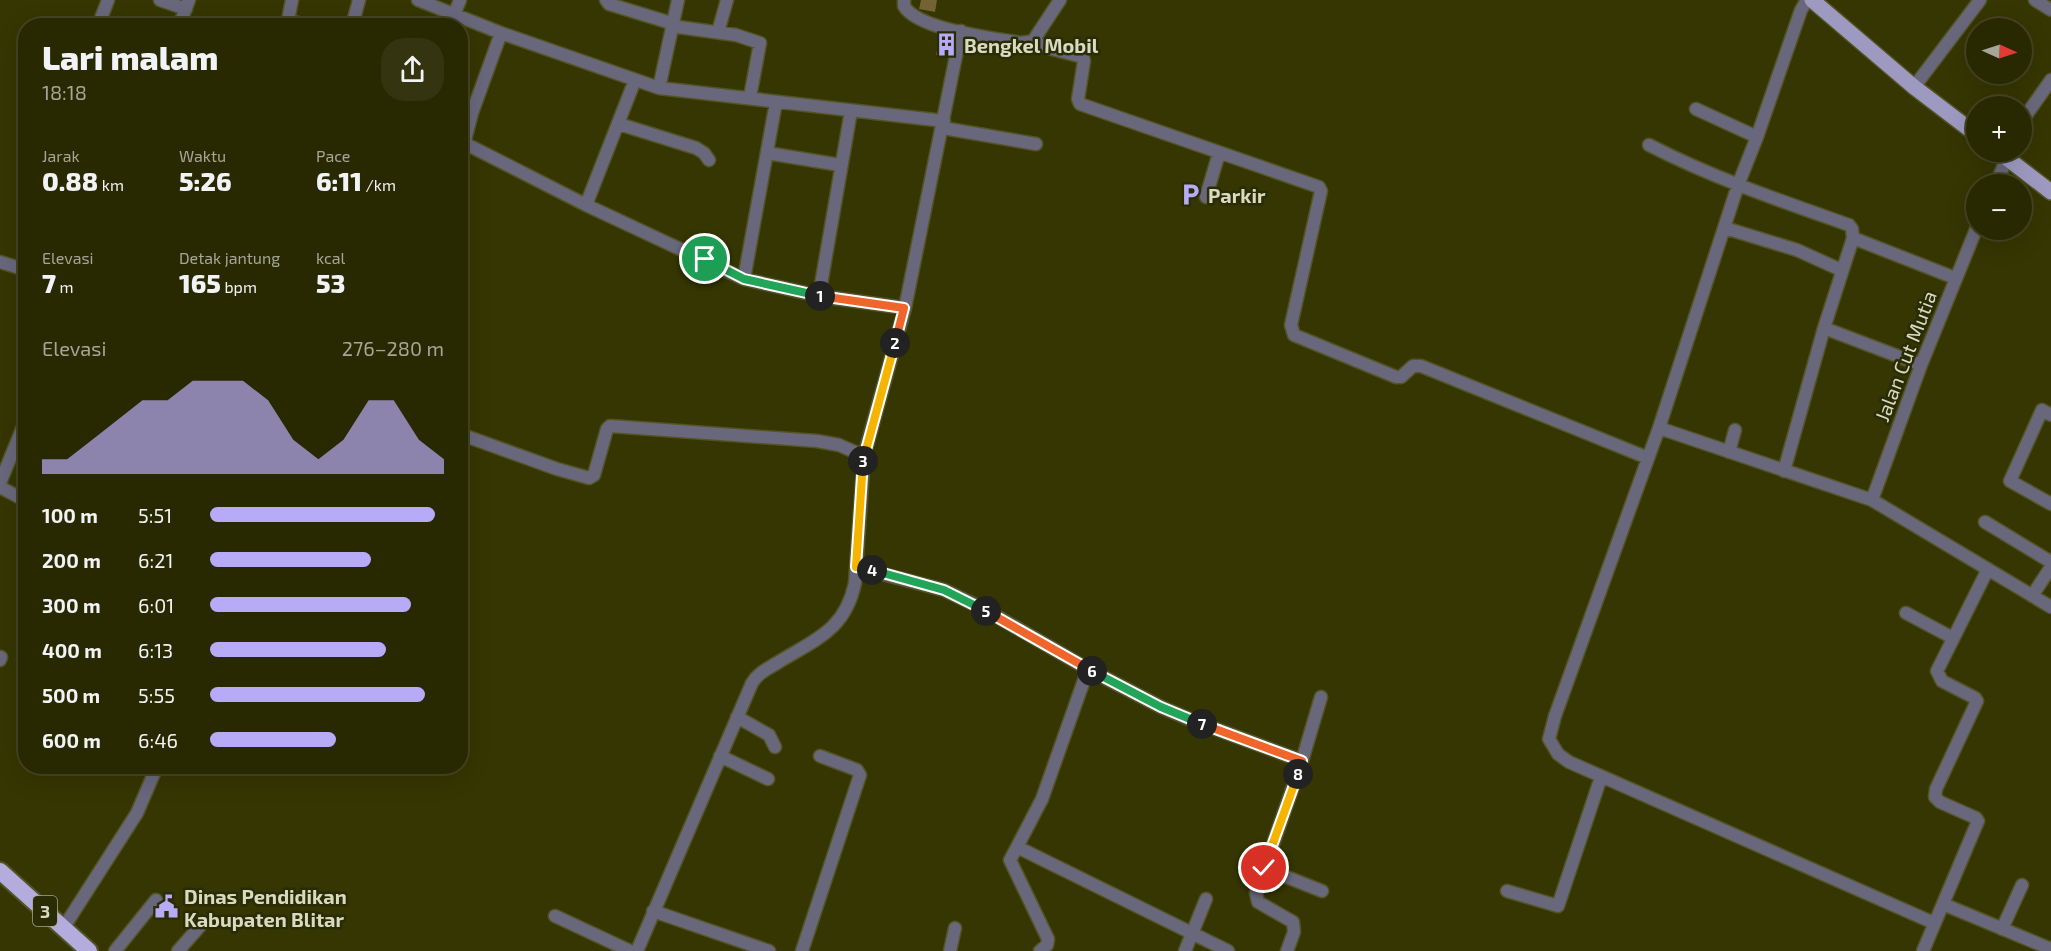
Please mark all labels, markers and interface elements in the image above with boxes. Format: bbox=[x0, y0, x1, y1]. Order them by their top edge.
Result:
north arrow bbox=[1966, 18, 2032, 84]
map controls bbox=[1966, 18, 2032, 240]
building icon: Bengkel Mobil bbox=[933, 32, 959, 58]
place label: Bengkel Mobil bbox=[964, 33, 1099, 57]
text: Lari malam bbox=[42, 37, 218, 77]
button: share bbox=[381, 38, 444, 101]
text: 18:18 bbox=[42, 80, 87, 104]
button: + bbox=[1966, 96, 2032, 162]
text: Jarak bbox=[42, 146, 80, 165]
text: Waktu bbox=[179, 146, 226, 165]
text: Pace bbox=[316, 146, 350, 165]
text: 0.88 bbox=[42, 165, 98, 196]
text: 5:26 bbox=[179, 165, 232, 196]
text: 6:11 bbox=[316, 165, 362, 196]
button: − bbox=[1966, 174, 2032, 240]
text: km bbox=[98, 175, 124, 194]
text: /km bbox=[362, 175, 396, 194]
parking icon: Parkir bbox=[1177, 182, 1203, 208]
place label: Parkir bbox=[1208, 183, 1266, 207]
pin bbox=[679, 233, 730, 284]
icon: arrive bbox=[688, 242, 721, 275]
text: Elevasi bbox=[42, 248, 94, 267]
text: Detak jantung bbox=[179, 248, 280, 267]
text: kcal bbox=[316, 248, 345, 267]
text: 7 bbox=[42, 267, 56, 298]
text: 165 bbox=[179, 267, 221, 298]
text: 53 bbox=[316, 267, 345, 298]
text: m bbox=[56, 277, 74, 296]
text: bpm bbox=[221, 277, 257, 296]
pin: 1 bbox=[805, 281, 835, 311]
text: 1 bbox=[817, 286, 823, 305]
street label: Jalan Cut Mutia bbox=[1869, 287, 1941, 425]
pin: 2 bbox=[880, 328, 910, 358]
text: 2 bbox=[890, 333, 900, 352]
text: Elevasi bbox=[42, 336, 106, 360]
text: 276–280 m bbox=[342, 336, 444, 360]
pin: 3 bbox=[848, 446, 878, 476]
text: 3 bbox=[858, 451, 868, 470]
text: 100 m bbox=[42, 503, 98, 527]
text: 5:51 bbox=[138, 503, 172, 527]
text: 200 m bbox=[42, 548, 101, 572]
text: 6:21 bbox=[138, 548, 173, 572]
pin: 4 bbox=[857, 555, 887, 585]
text: 4 bbox=[867, 560, 877, 579]
text: 300 m bbox=[42, 593, 101, 617]
text: 6:01 bbox=[138, 593, 174, 617]
pin: 5 bbox=[971, 596, 1001, 626]
text: 5 bbox=[982, 601, 990, 620]
text: 400 m bbox=[42, 638, 102, 662]
text: 6:13 bbox=[138, 638, 173, 662]
pin: 6 bbox=[1077, 656, 1107, 686]
text: 6 bbox=[1087, 661, 1097, 680]
text: 500 m bbox=[42, 683, 100, 707]
text: 5:55 bbox=[138, 683, 175, 707]
pin: 7 bbox=[1187, 709, 1217, 739]
text: 7 bbox=[1198, 714, 1206, 733]
text: 600 m bbox=[42, 728, 101, 752]
text: 6:46 bbox=[138, 728, 178, 752]
pin: 8 bbox=[1283, 759, 1313, 789]
text: 8 bbox=[1293, 764, 1303, 783]
pin bbox=[1238, 842, 1289, 893]
icon: check bbox=[1247, 851, 1280, 884]
place label: Dinas Pendidikan Kabupaten Blitar bbox=[184, 884, 347, 931]
public building icon: Dinas Pendidikan Kabupaten Blitar bbox=[153, 894, 179, 920]
road number: 3 bbox=[33, 896, 57, 926]

